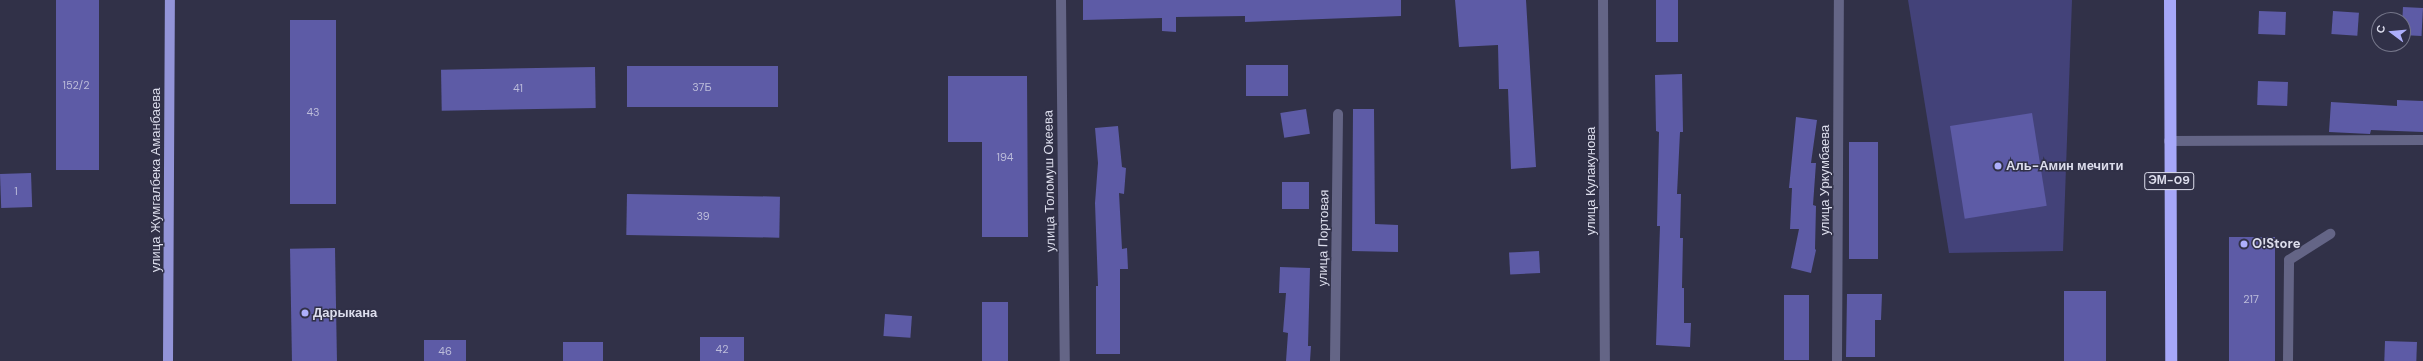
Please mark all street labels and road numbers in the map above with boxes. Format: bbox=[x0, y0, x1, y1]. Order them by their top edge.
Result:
street label: улица Жумгалбека Аманбаева bbox=[148, 88, 164, 272]
street label: улица Толомуш Океева bbox=[1041, 110, 1059, 252]
street label: улица Уркумбаева bbox=[1817, 125, 1833, 235]
street label: улица Кулакунова bbox=[1583, 127, 1599, 235]
road number: ЭМ-09 bbox=[2144, 171, 2194, 191]
street label: улица Портовая bbox=[1315, 189, 1333, 287]

